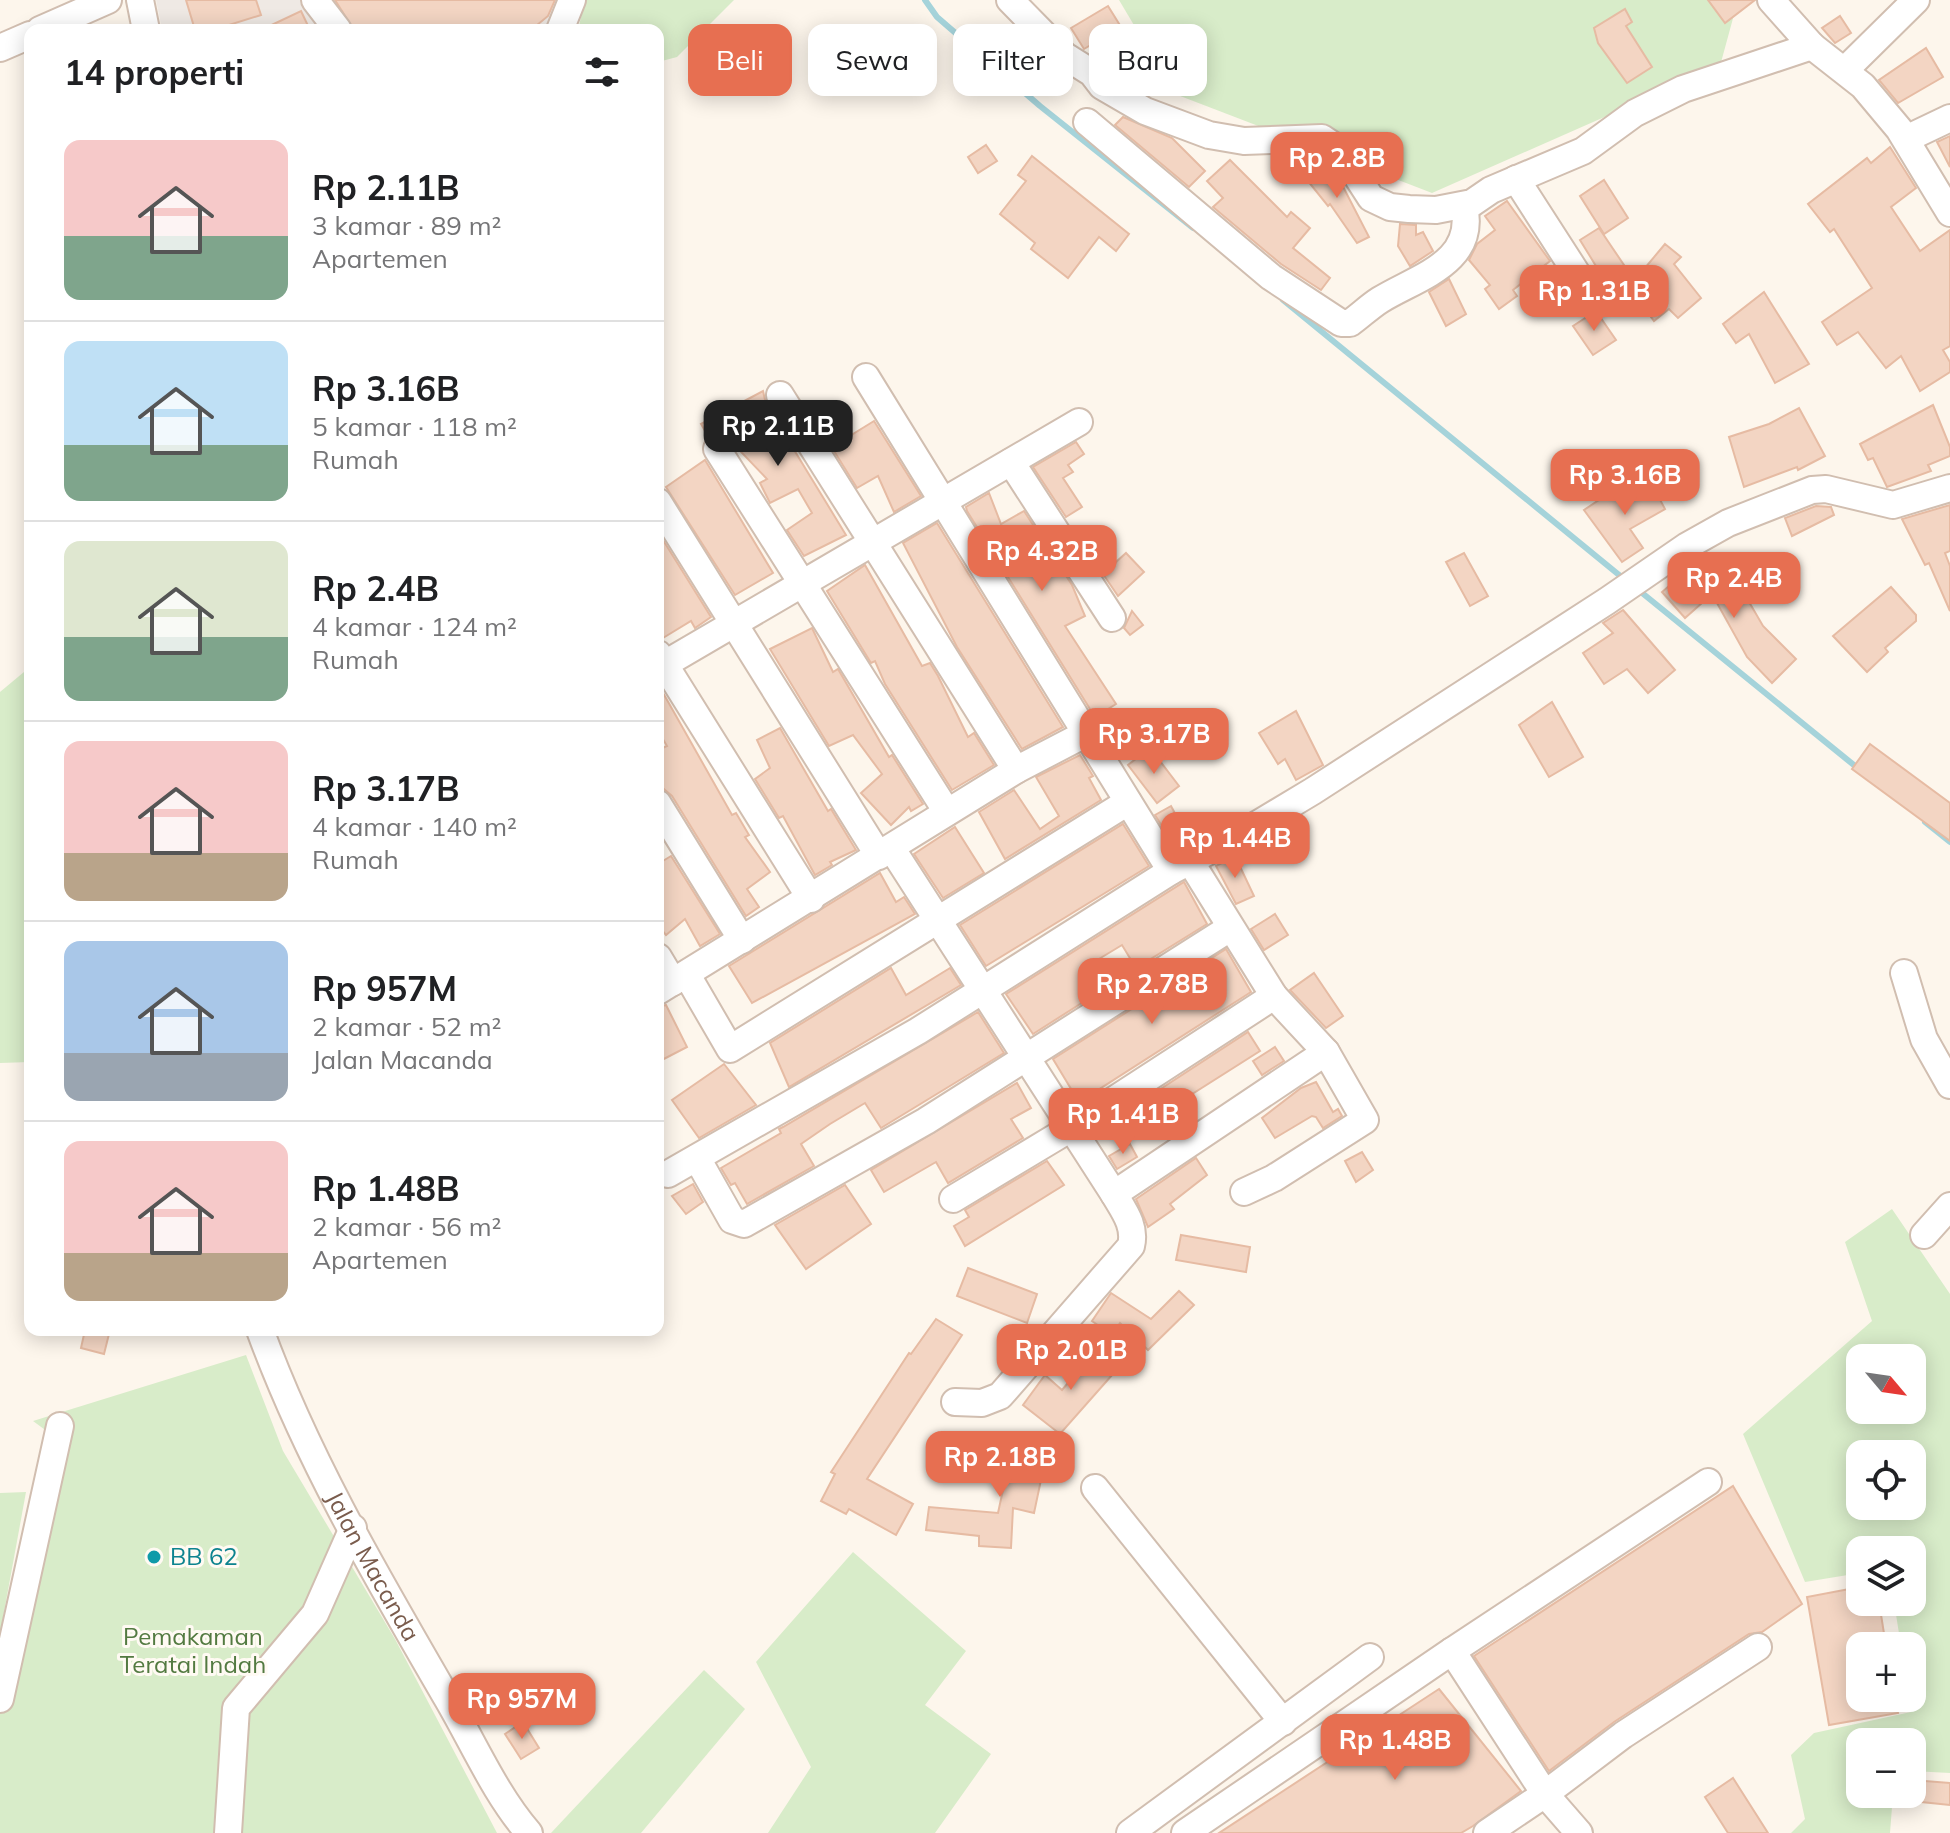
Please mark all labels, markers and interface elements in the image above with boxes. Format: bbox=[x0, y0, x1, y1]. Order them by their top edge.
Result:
chip: Beli bbox=[688, 24, 792, 96]
chip: Sewa bbox=[808, 24, 937, 96]
chip: Filter bbox=[953, 24, 1073, 96]
chip: Baru bbox=[1089, 24, 1207, 96]
icon: filters bbox=[580, 50, 624, 94]
text: 14 properti bbox=[64, 51, 244, 94]
pin: Rp 2.8B bbox=[1263, 132, 1411, 200]
text: Rp 2.8B bbox=[1288, 141, 1386, 174]
text: Rp 2.11B bbox=[312, 166, 459, 209]
icon: home bbox=[128, 172, 224, 268]
text: 3 kamar · 89 m² bbox=[312, 209, 501, 242]
text: Apartemen bbox=[312, 242, 448, 275]
pin: Rp 1.31B bbox=[1511, 265, 1677, 333]
text: Rp 1.31B bbox=[1538, 274, 1650, 307]
text: Rp 3.16B bbox=[312, 367, 459, 410]
icon: home bbox=[128, 373, 224, 469]
pin: Rp 2.11B bbox=[695, 400, 861, 468]
text: Rp 2.11B bbox=[722, 409, 834, 442]
text: 5 kamar · 118 m² bbox=[312, 410, 517, 443]
text: Rumah bbox=[312, 443, 399, 476]
pin: Rp 3.16B bbox=[1542, 449, 1708, 517]
text: Rp 3.16B bbox=[1569, 458, 1681, 491]
pin: Rp 4.32B bbox=[959, 525, 1125, 593]
text: Rp 4.32B bbox=[986, 534, 1098, 567]
pin: Rp 2.4B bbox=[1660, 552, 1808, 620]
text: Rp 2.4B bbox=[1685, 561, 1783, 594]
text: Rp 2.4B bbox=[312, 567, 439, 610]
icon: home bbox=[128, 573, 224, 669]
text: 4 kamar · 124 m² bbox=[312, 610, 517, 643]
text: Rumah bbox=[312, 643, 399, 676]
pin: Rp 3.17B bbox=[1071, 708, 1237, 776]
text: Rp 3.17B bbox=[1098, 717, 1210, 750]
text: Rp 3.17B bbox=[312, 767, 459, 810]
icon: home bbox=[128, 773, 224, 869]
text: 4 kamar · 140 m² bbox=[312, 810, 517, 843]
pin: Rp 1.44B bbox=[1152, 812, 1318, 880]
text: Rp 1.44B bbox=[1179, 821, 1291, 854]
text: Rumah bbox=[312, 843, 399, 876]
pin: Rp 2.78B bbox=[1069, 958, 1235, 1026]
text: Rp 957M bbox=[312, 967, 457, 1010]
text: Rp 2.78B bbox=[1096, 967, 1208, 1000]
icon: home bbox=[128, 973, 224, 1069]
text: 2 kamar · 52 m² bbox=[312, 1010, 501, 1043]
text: Jalan Macanda bbox=[312, 1043, 493, 1076]
pin: Rp 1.41B bbox=[1040, 1088, 1206, 1156]
text: Rp 1.41B bbox=[1067, 1097, 1179, 1130]
text: Rp 1.48B bbox=[312, 1167, 459, 1210]
icon: home bbox=[128, 1173, 224, 1269]
text: 2 kamar · 56 m² bbox=[312, 1210, 501, 1243]
text: Apartemen bbox=[312, 1243, 448, 1276]
pin: Rp 2.01B bbox=[988, 1324, 1154, 1392]
text: Rp 2.01B bbox=[1015, 1333, 1127, 1366]
north arrow bbox=[1846, 1344, 1926, 1424]
map controls bbox=[1846, 1344, 1926, 1808]
pin: Rp 2.18B bbox=[917, 1431, 1083, 1499]
text: Rp 2.18B bbox=[944, 1440, 1056, 1473]
button: locate bbox=[1846, 1440, 1926, 1520]
street label: Jalan Macanda bbox=[320, 1486, 427, 1646]
button: layers bbox=[1846, 1536, 1926, 1616]
place label: BB 62 bbox=[170, 1541, 238, 1571]
marker: BB 62 bbox=[145, 1548, 163, 1566]
park label: Pemakaman Teratai Indah bbox=[120, 1621, 266, 1679]
button: + bbox=[1846, 1632, 1926, 1712]
pin: Rp 957M bbox=[448, 1673, 596, 1741]
text: Rp 957M bbox=[467, 1682, 577, 1715]
pin: Rp 1.48B bbox=[1312, 1714, 1478, 1782]
text: Rp 1.48B bbox=[1339, 1723, 1451, 1756]
button: − bbox=[1846, 1728, 1926, 1808]

